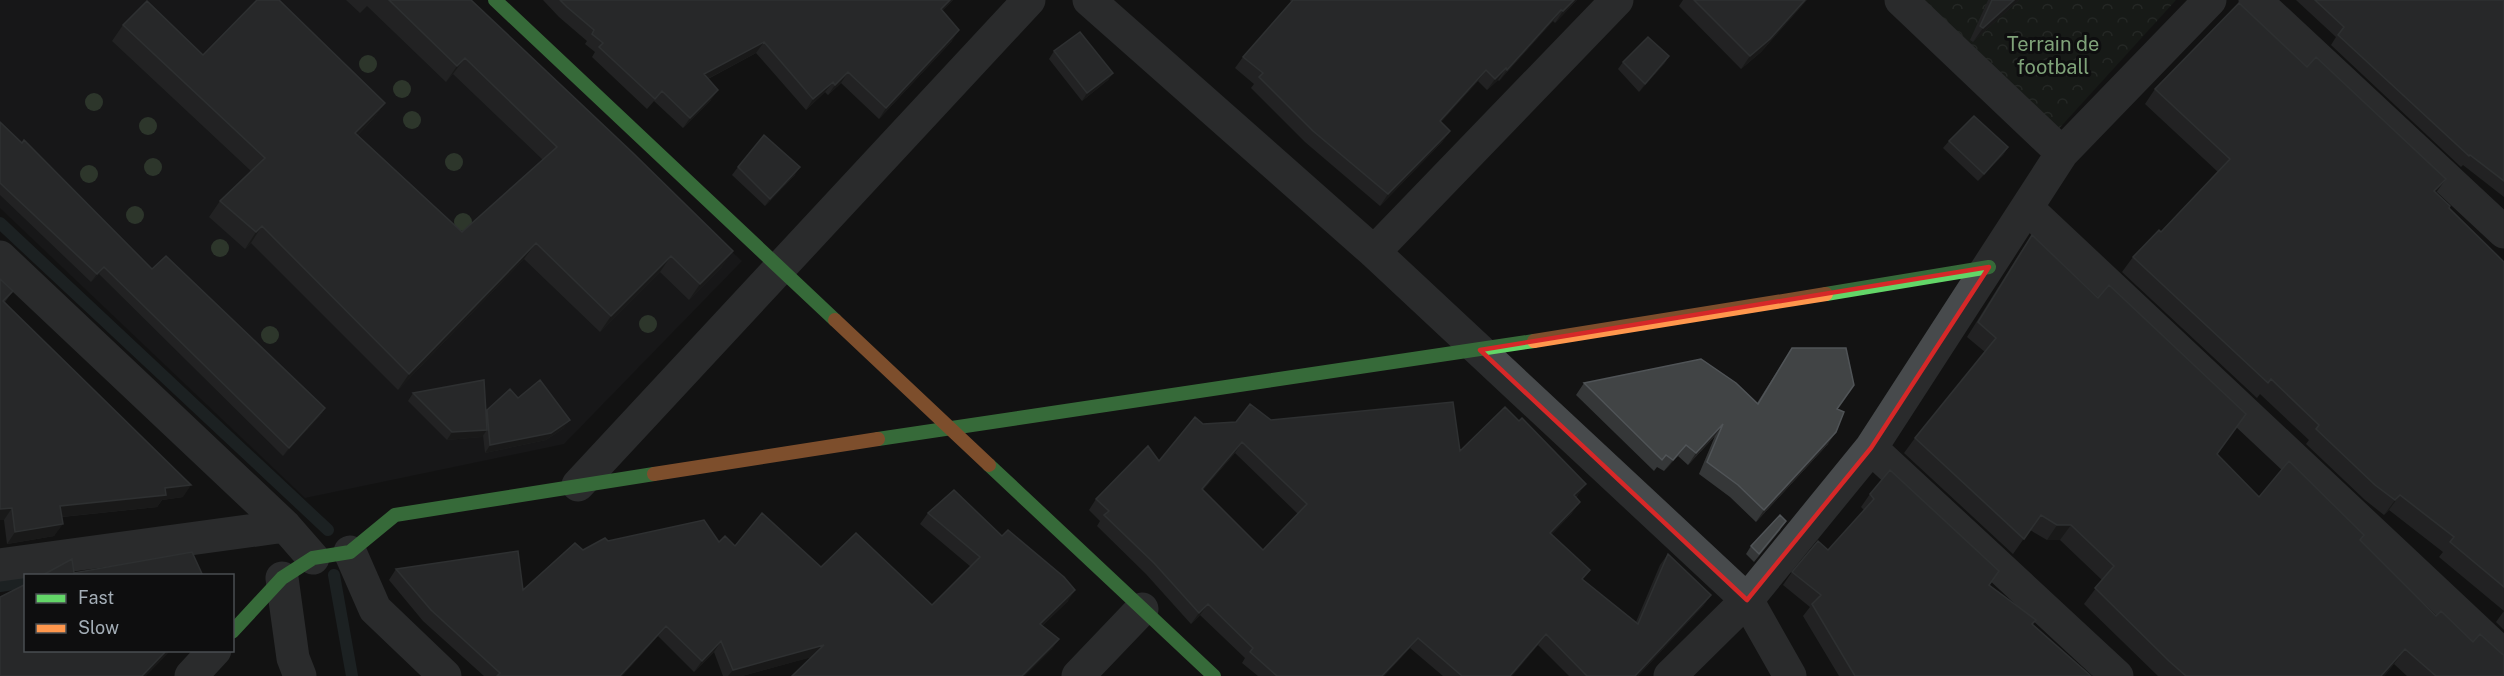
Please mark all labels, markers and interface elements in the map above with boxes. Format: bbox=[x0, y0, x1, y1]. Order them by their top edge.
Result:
park label: Terrain de football bbox=[2007, 32, 2099, 79]
legend bbox=[24, 574, 234, 652]
text: Fast bbox=[78, 587, 114, 608]
text: Slow bbox=[78, 617, 119, 638]

